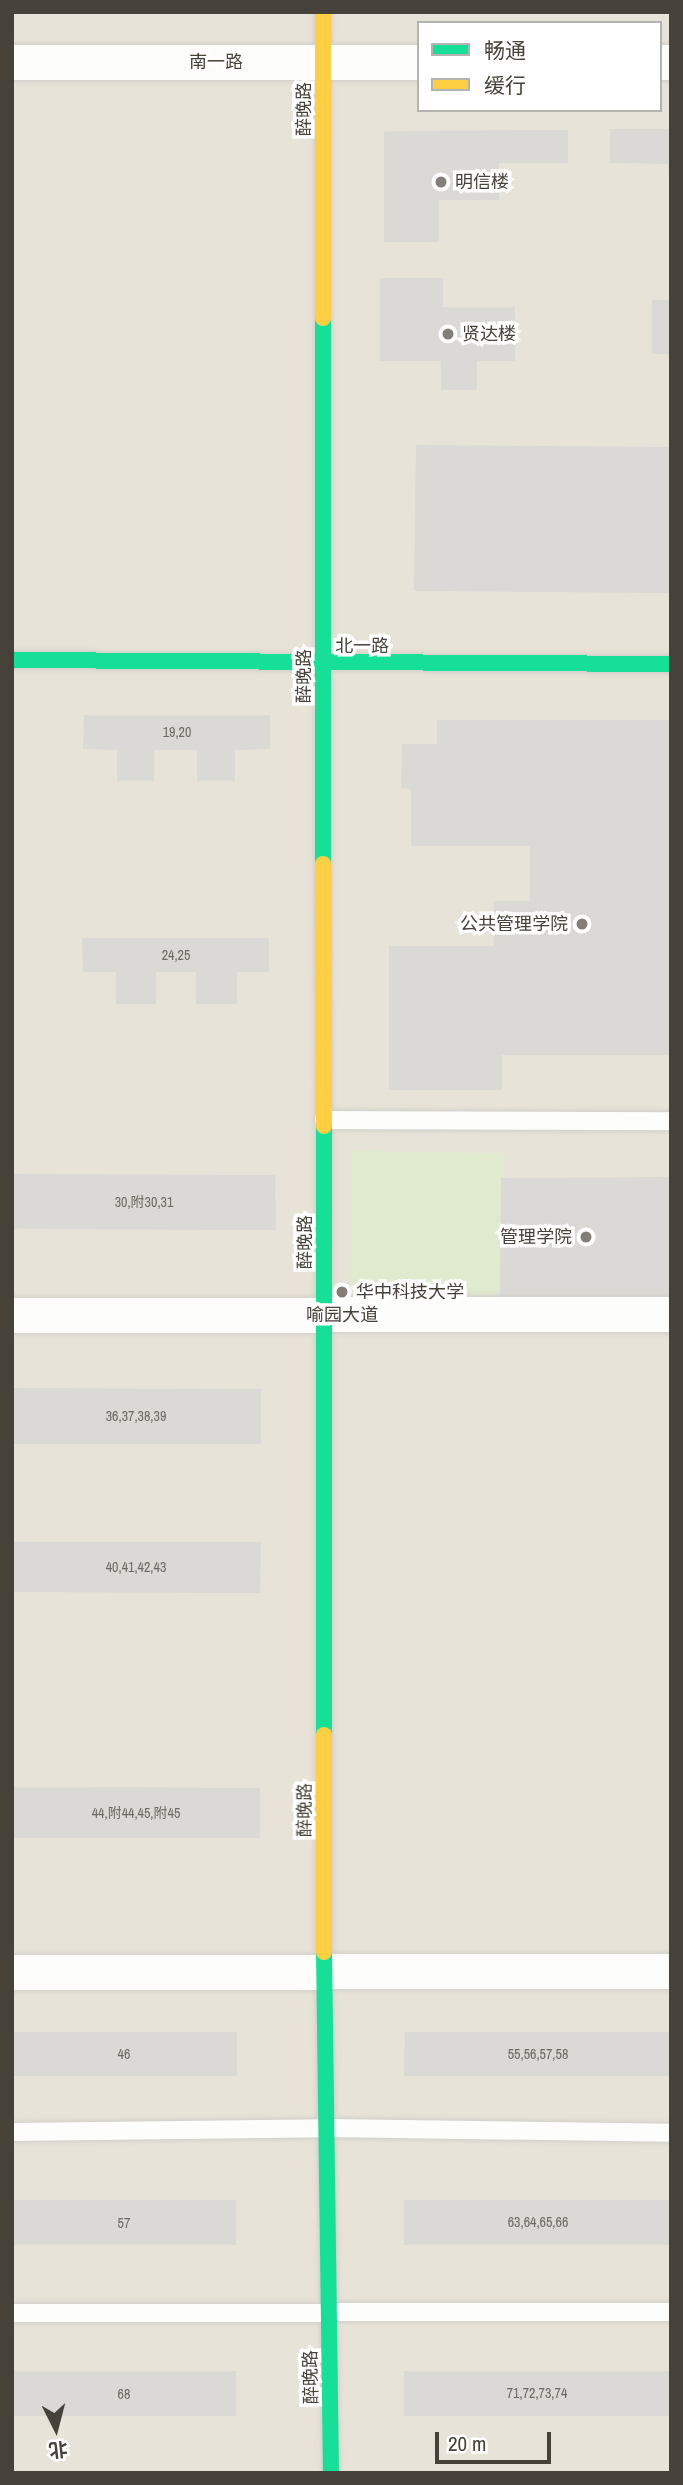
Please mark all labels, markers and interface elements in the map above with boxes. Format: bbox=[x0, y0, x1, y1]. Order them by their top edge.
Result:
legend bbox=[417, 21, 662, 112]
text: 畅通 bbox=[484, 36, 526, 65]
street label: 南一路 bbox=[189, 51, 243, 73]
text: 缓行 bbox=[484, 71, 526, 100]
street label: 醉晚路 bbox=[293, 82, 315, 136]
place label: 明信楼 bbox=[455, 171, 509, 193]
marker: 明信楼 bbox=[433, 174, 449, 190]
place label: 贤达楼 bbox=[462, 323, 516, 345]
marker: 贤达楼 bbox=[440, 326, 456, 342]
street label: 北一路 bbox=[335, 635, 389, 657]
street label: 醉晚路 bbox=[293, 649, 315, 703]
house number: 19,20 bbox=[163, 724, 191, 740]
place label: 公共管理学院 bbox=[460, 913, 568, 935]
marker: 公共管理学院 bbox=[574, 916, 590, 932]
house number: 24,25 bbox=[162, 947, 190, 963]
house number: 30,附30,31 bbox=[115, 1194, 173, 1210]
street label: 醉晚路 bbox=[294, 1215, 316, 1269]
place label: 管理学院 bbox=[500, 1226, 572, 1248]
marker: 管理学院 bbox=[578, 1229, 594, 1245]
place label: 华中科技大学 bbox=[356, 1281, 464, 1303]
marker: 华中科技大学 bbox=[334, 1284, 350, 1300]
street label: 喻园大道 bbox=[306, 1304, 378, 1326]
house number: 36,37,38,39 bbox=[106, 1408, 166, 1424]
house number: 40,41,42,43 bbox=[106, 1559, 166, 1575]
street label: 醉晚路 bbox=[294, 1783, 316, 1837]
house number: 44,附44,45,附45 bbox=[92, 1805, 180, 1821]
house number: 46 bbox=[118, 2046, 130, 2062]
house number: 55,56,57,58 bbox=[508, 2046, 568, 2062]
house number: 63,64,65,66 bbox=[508, 2214, 568, 2230]
house number: 57 bbox=[118, 2215, 130, 2231]
street label: 醉晚路 bbox=[300, 2350, 322, 2404]
house number: 71,72,73,74 bbox=[507, 2385, 567, 2401]
house number: 68 bbox=[118, 2386, 130, 2402]
north arrow bbox=[21, 2394, 91, 2464]
scale bar bbox=[438, 2418, 554, 2462]
text: 20 m bbox=[448, 2429, 486, 2458]
text: 北 bbox=[47, 2436, 69, 2464]

